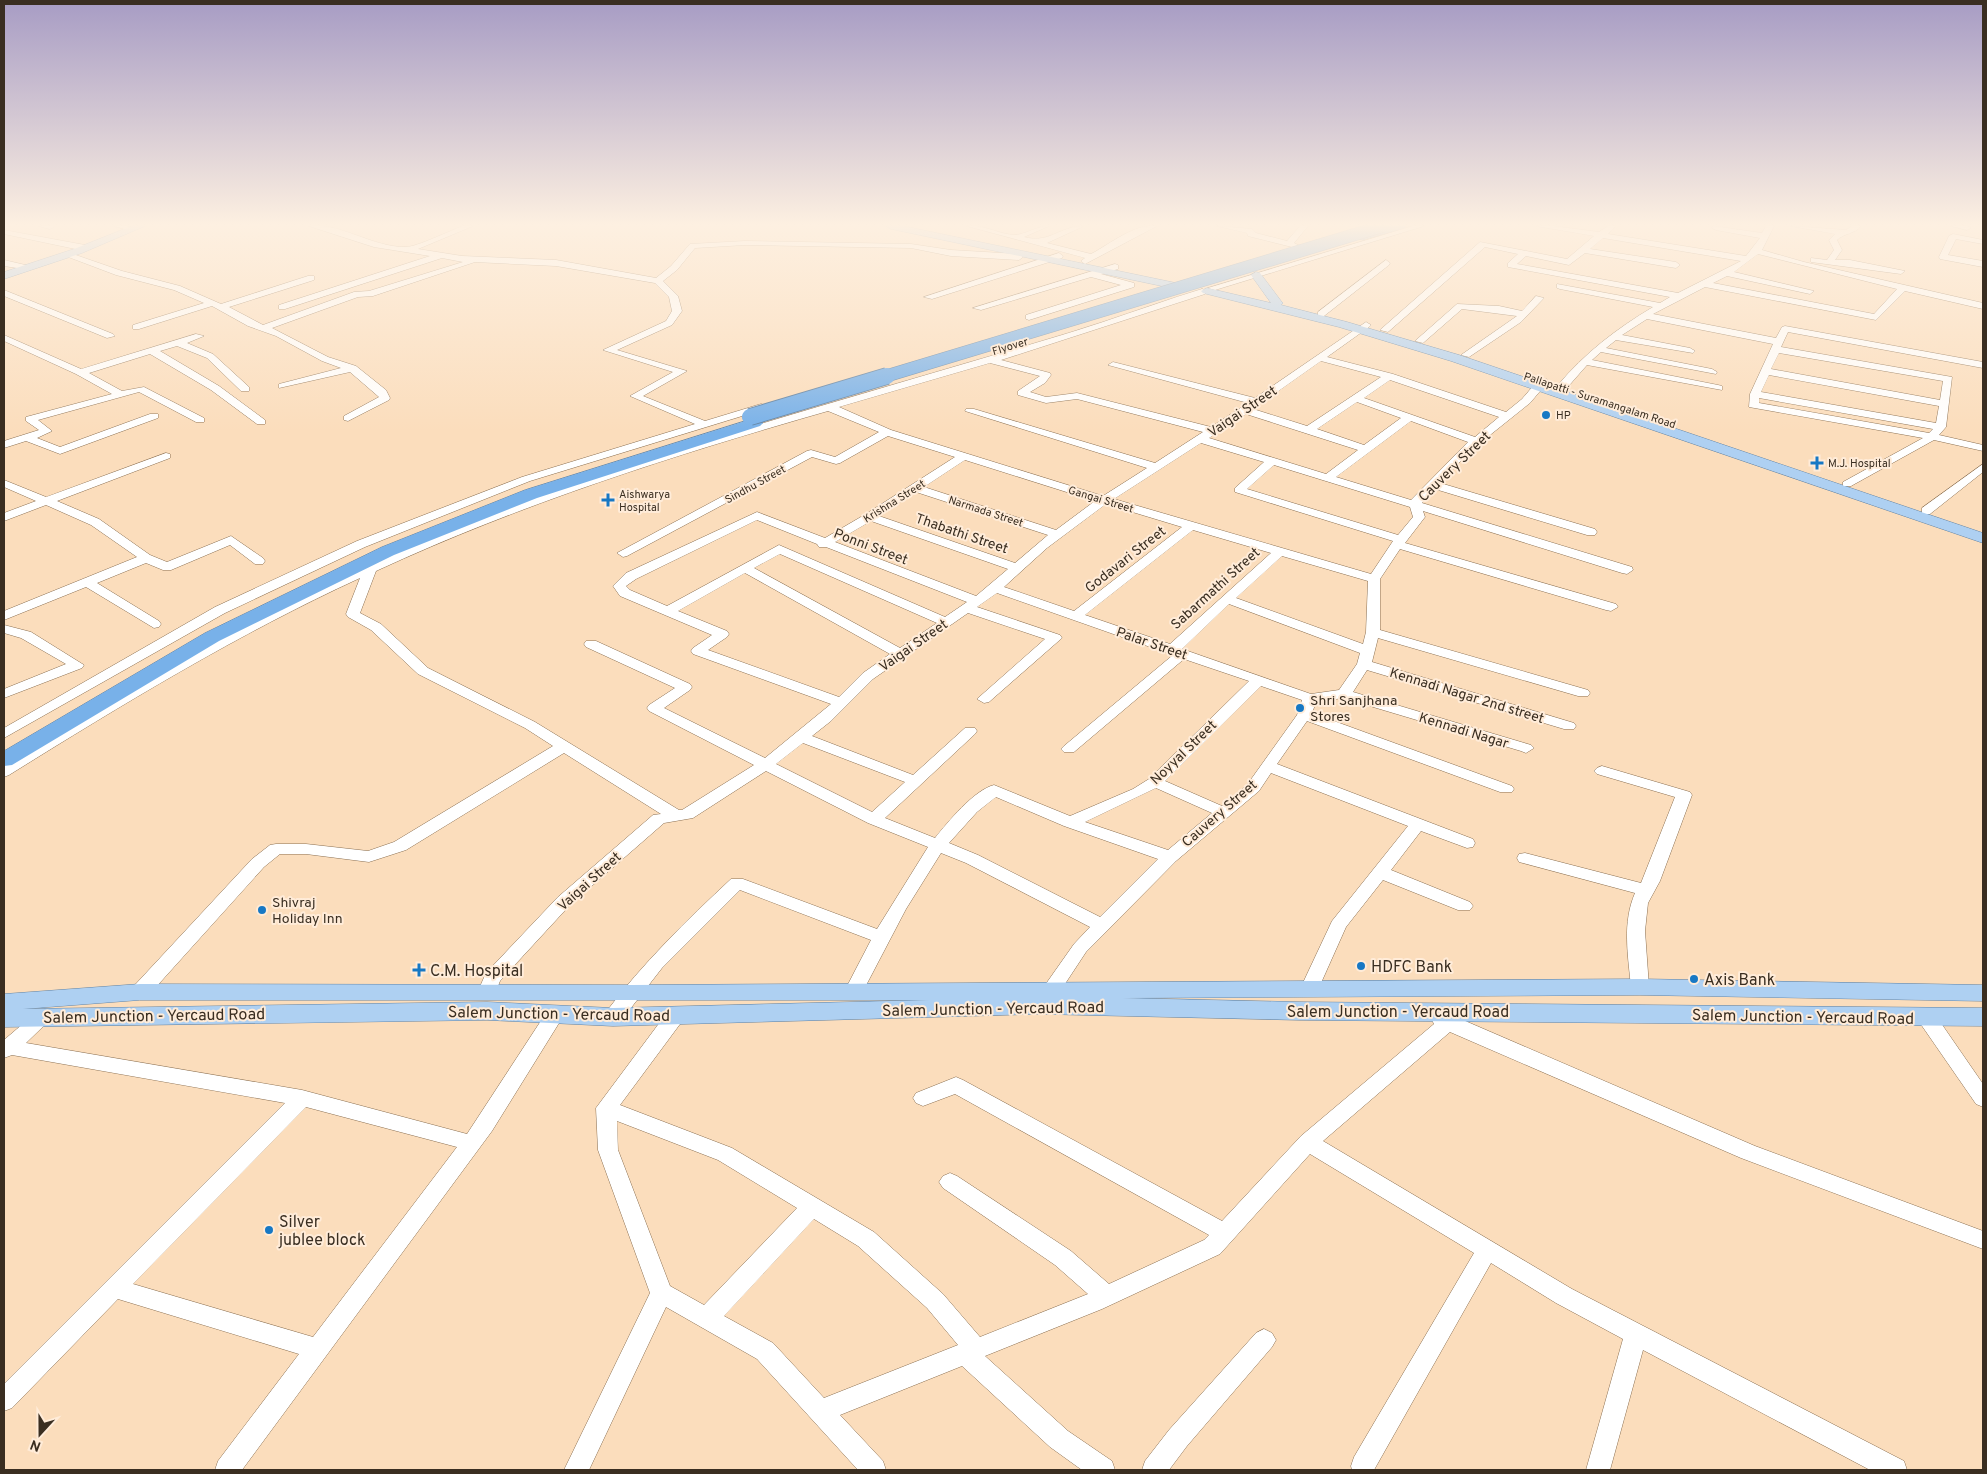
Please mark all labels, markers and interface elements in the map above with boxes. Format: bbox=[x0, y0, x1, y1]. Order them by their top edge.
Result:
street label: Flyover bbox=[991, 335, 1031, 359]
street label: Pallapatti - Suramangalam Road bbox=[1522, 370, 1678, 432]
street label: Vaigai Street bbox=[1205, 383, 1281, 442]
marker: HP bbox=[1540, 409, 1552, 421]
place label: HP bbox=[1556, 409, 1571, 423]
street label: Cauvery Street bbox=[1415, 428, 1495, 506]
marker: M.J. Hospital bbox=[1810, 456, 1824, 470]
place label: M.J. Hospital bbox=[1828, 457, 1891, 471]
street label: Sindhu Street bbox=[723, 462, 788, 507]
street label: Krishna Street bbox=[861, 477, 928, 527]
street label: Gangai Street bbox=[1066, 483, 1135, 517]
place label: Aishwarya Hospital bbox=[619, 488, 670, 515]
marker: Aishwarya Hospital bbox=[601, 493, 615, 507]
street label: Narmada Street bbox=[947, 493, 1025, 531]
street label: Thabathi Street bbox=[913, 511, 1010, 558]
street label: Godavari Street bbox=[1082, 523, 1170, 597]
street label: Ponni Street bbox=[831, 525, 910, 569]
street label: Sabarmathi Street bbox=[1168, 545, 1264, 634]
street label: Vaigai Street bbox=[876, 616, 951, 676]
street label: Palar Street bbox=[1114, 624, 1189, 665]
street label: Kennadi Nagar 2nd street bbox=[1387, 665, 1546, 728]
place label: Shri Sanjhana Stores bbox=[1310, 693, 1397, 726]
marker: Shri Sanjhana Stores bbox=[1294, 702, 1306, 714]
street label: Kennadi Nagar bbox=[1417, 710, 1511, 753]
street label: Noyyal Street bbox=[1147, 717, 1221, 789]
street label: Cauvery Street bbox=[1179, 777, 1261, 851]
street label: Vaigai Street bbox=[555, 849, 625, 915]
place label: Shivraj Holiday Inn bbox=[272, 895, 343, 928]
marker: Shivraj Holiday Inn bbox=[256, 904, 268, 916]
place label: HDFC Bank bbox=[1371, 958, 1452, 978]
marker: HDFC Bank bbox=[1355, 960, 1367, 972]
place label: C.M. Hospital bbox=[430, 962, 523, 982]
marker: C.M. Hospital bbox=[412, 963, 426, 977]
place label: Axis Bank bbox=[1704, 971, 1775, 991]
marker: Axis Bank bbox=[1688, 973, 1700, 985]
street label: Salem Junction - Yercaud Road bbox=[882, 998, 1104, 1022]
street label: Salem Junction - Yercaud Road bbox=[448, 1003, 670, 1027]
street label: Salem Junction - Yercaud Road bbox=[1287, 1003, 1509, 1023]
street label: Salem Junction - Yercaud Road bbox=[43, 1005, 265, 1029]
street label: Salem Junction - Yercaud Road bbox=[1692, 1006, 1914, 1030]
place label: Silver jublee block bbox=[278, 1213, 365, 1251]
marker: Silver jublee block bbox=[263, 1224, 275, 1236]
north arrow bbox=[15, 1409, 65, 1459]
text: N bbox=[28, 1435, 44, 1454]

